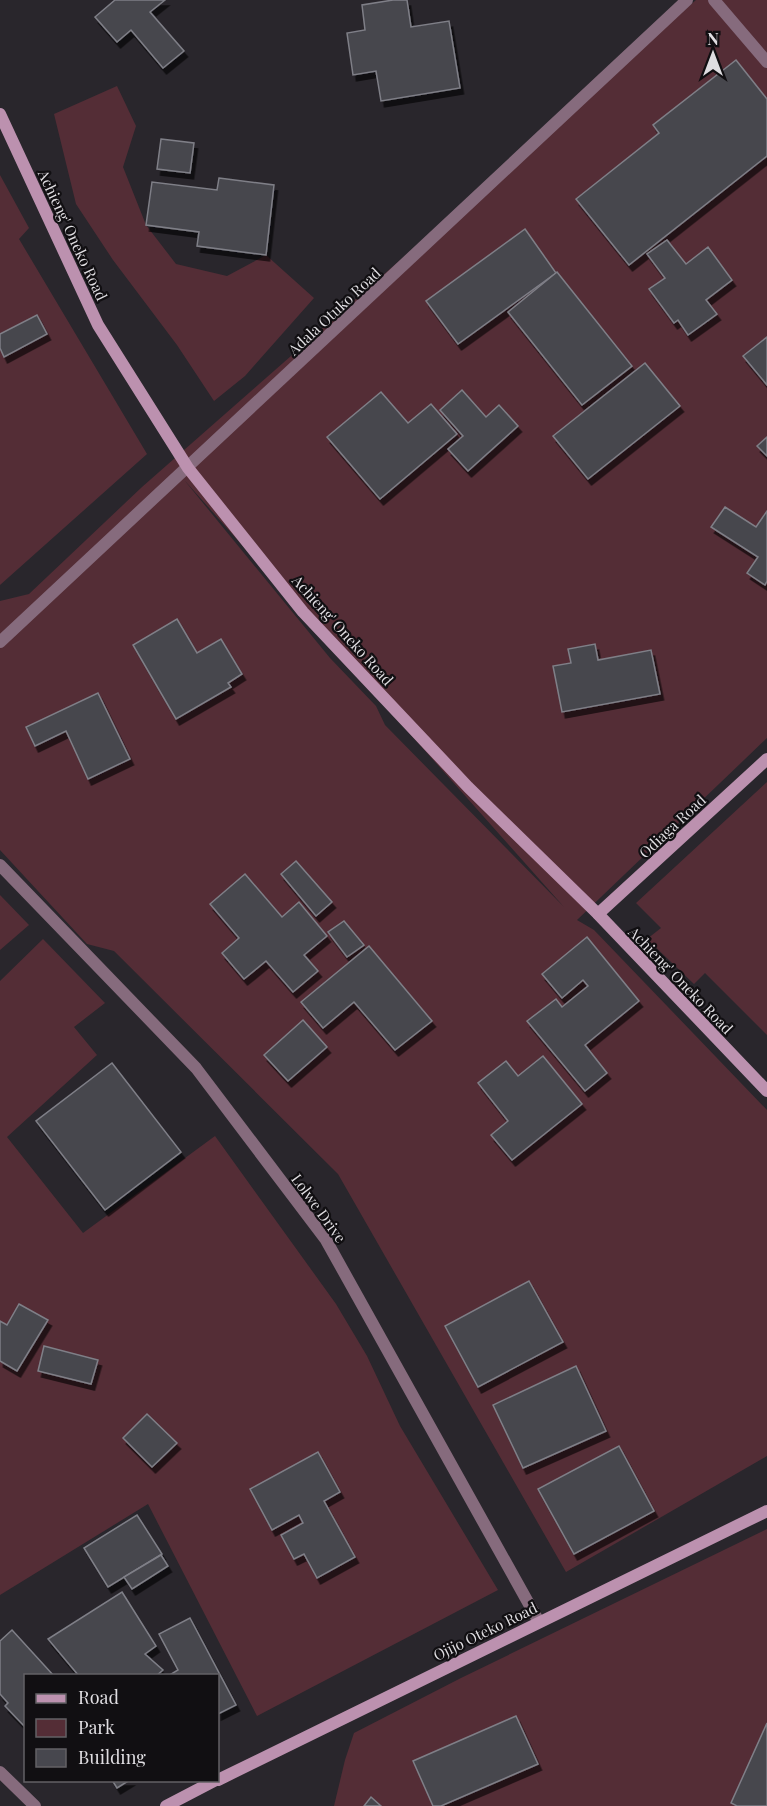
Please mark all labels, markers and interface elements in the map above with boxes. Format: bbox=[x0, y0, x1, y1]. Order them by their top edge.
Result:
north arrow bbox=[683, 24, 743, 84]
text: N bbox=[707, 28, 719, 49]
street label: Achieng' Oneko Road bbox=[33, 165, 112, 304]
street label: Adala Otuko Road bbox=[283, 263, 385, 360]
street label: Achieng' Oneko Road bbox=[287, 570, 398, 690]
street label: Odiaga Road bbox=[634, 790, 710, 862]
street label: Achieng' Oneko Road bbox=[624, 921, 738, 1038]
street label: Lolwe Drive bbox=[287, 1170, 351, 1246]
street label: Ojijo Oteko Road bbox=[430, 1597, 541, 1665]
legend bbox=[24, 1674, 219, 1782]
text: Road bbox=[78, 1685, 119, 1709]
text: Park bbox=[78, 1715, 115, 1739]
text: Building bbox=[78, 1745, 146, 1769]

